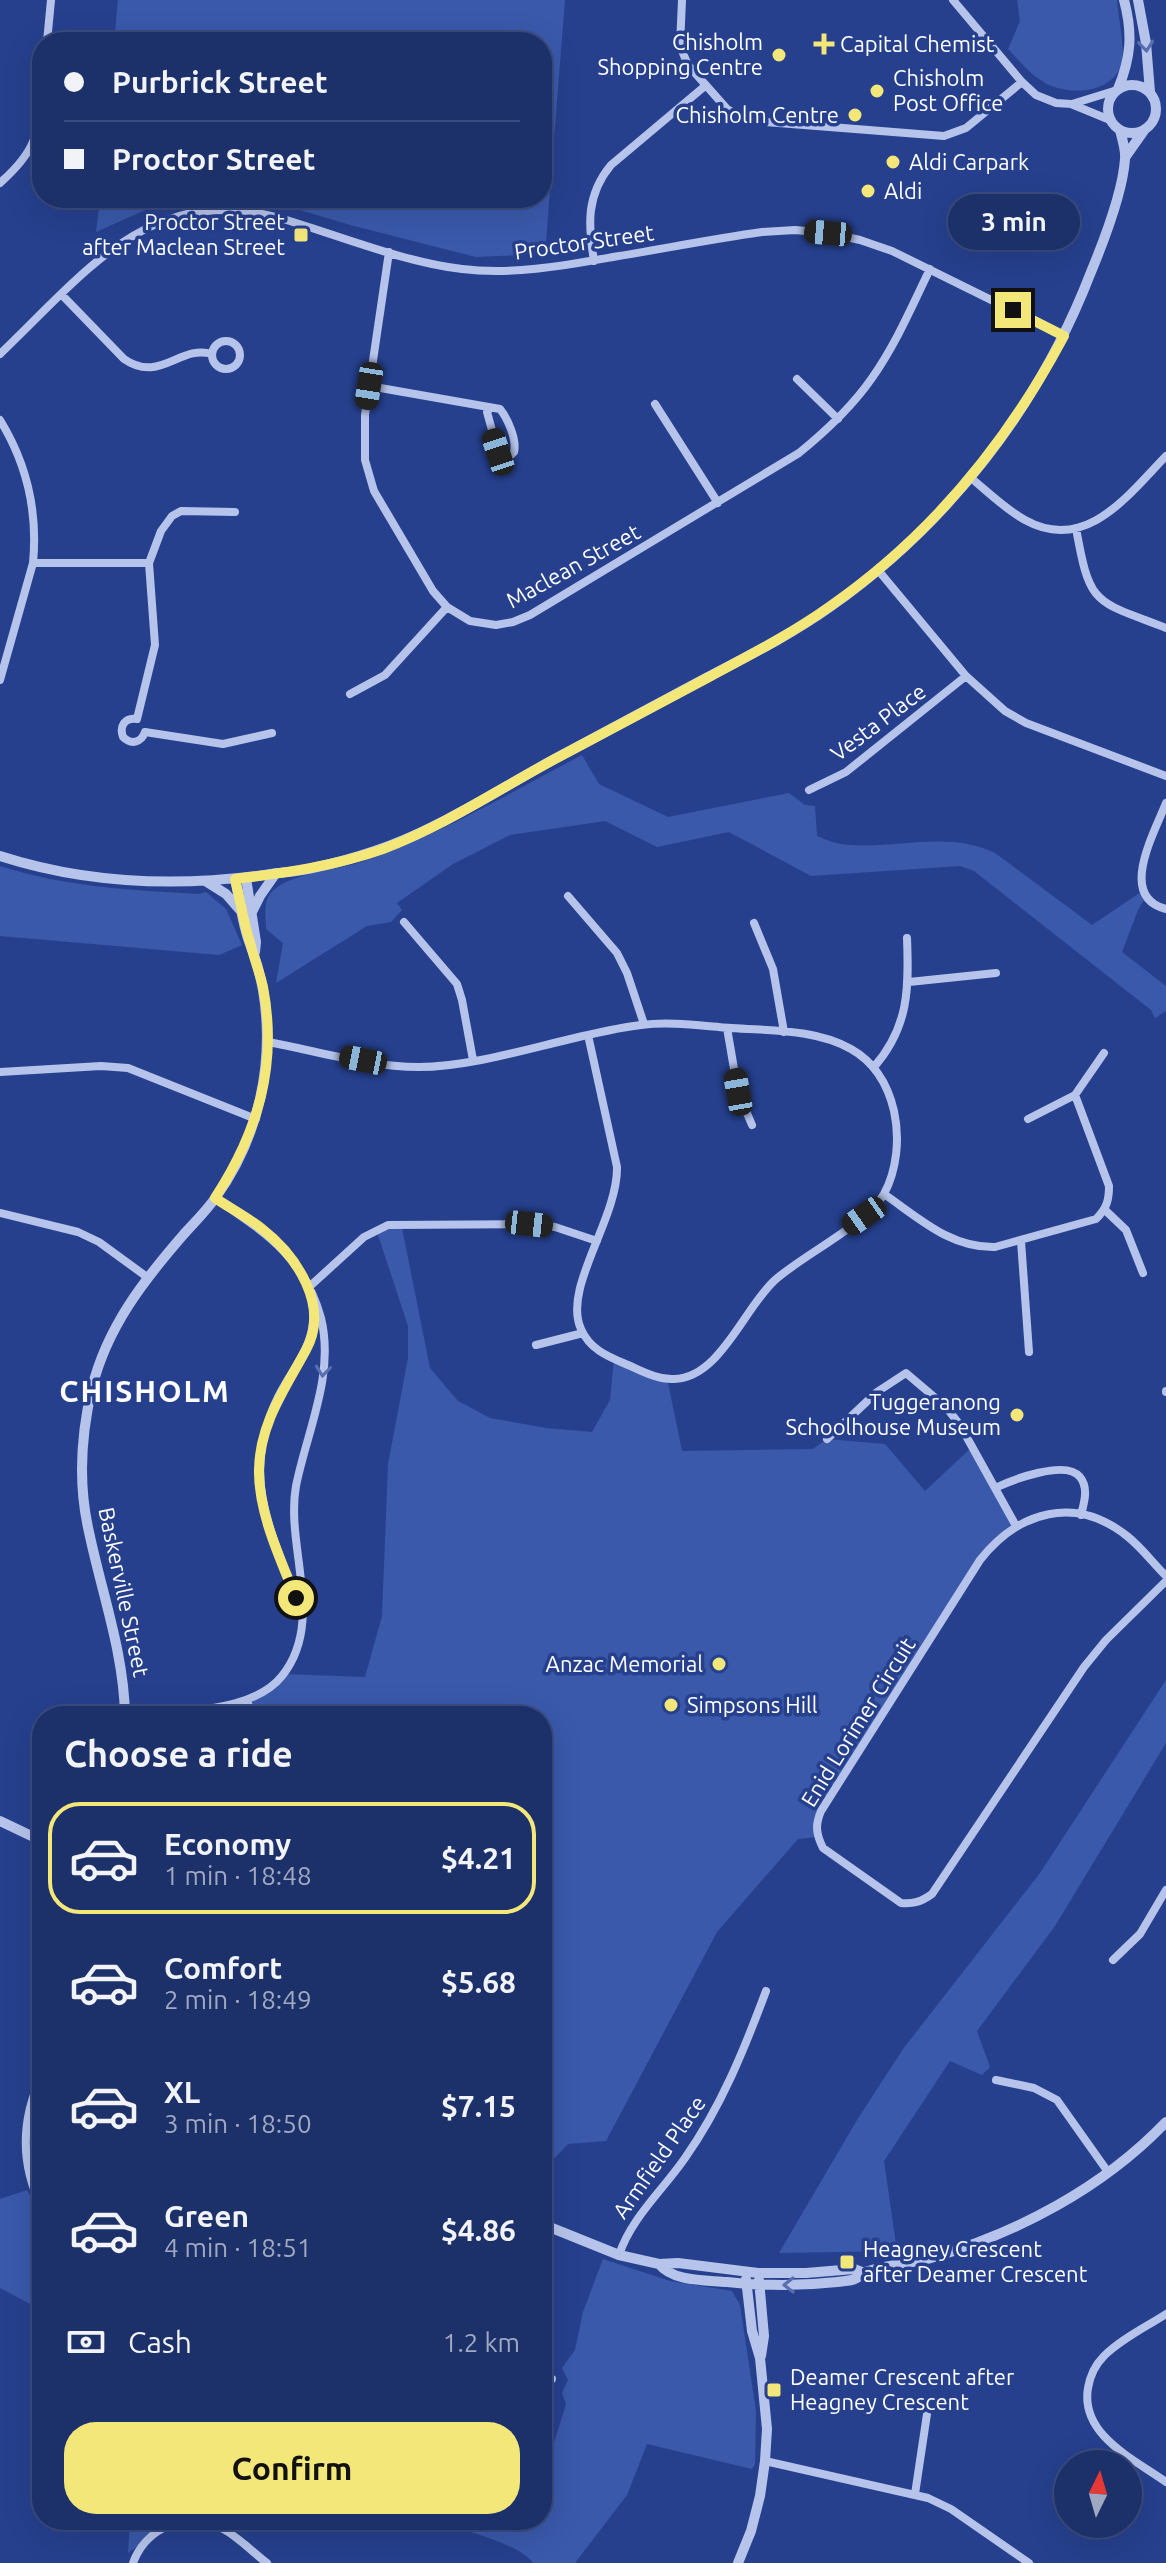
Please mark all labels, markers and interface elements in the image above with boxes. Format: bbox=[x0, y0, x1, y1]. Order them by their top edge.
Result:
place label: Chisholm Shopping Centre bbox=[597, 29, 763, 79]
place label: Capital Chemist bbox=[840, 31, 995, 56]
marker: Capital Chemist bbox=[815, 35, 833, 53]
one-way arrow bbox=[1137, 40, 1154, 53]
marker: Chisholm Shopping Centre bbox=[770, 46, 788, 64]
text: Purbrick Street bbox=[112, 65, 328, 99]
place label: Chisholm Post Office bbox=[893, 65, 1004, 115]
marker: Chisholm Post Office bbox=[868, 82, 886, 100]
place label: Chisholm Centre bbox=[676, 102, 839, 127]
marker: Chisholm Centre bbox=[846, 106, 864, 124]
text: Proctor Street bbox=[112, 142, 315, 176]
place label: Aldi Carpark bbox=[909, 149, 1029, 174]
marker: Aldi Carpark bbox=[884, 153, 902, 171]
place label: Aldi bbox=[884, 178, 922, 203]
marker: Aldi bbox=[859, 182, 877, 200]
callout: 3 min bbox=[947, 194, 1079, 250]
text: 3 min bbox=[981, 207, 1047, 236]
place label: Proctor Street after Maclean Street bbox=[82, 209, 285, 259]
street label: Proctor Street bbox=[512, 219, 656, 264]
car bbox=[803, 219, 853, 247]
marker: Proctor Street after Maclean Street bbox=[292, 226, 310, 244]
route end bbox=[995, 292, 1031, 328]
car bbox=[353, 360, 385, 412]
car bbox=[479, 425, 517, 479]
street label: Maclean Street bbox=[502, 518, 644, 613]
street label: Vesta Place bbox=[825, 678, 930, 765]
car bbox=[337, 1044, 389, 1076]
car bbox=[722, 1066, 754, 1118]
car bbox=[837, 1192, 891, 1240]
car bbox=[504, 1210, 554, 1238]
one-way arrow bbox=[314, 1365, 331, 1378]
district label: CHISHOLM bbox=[59, 1374, 231, 1408]
place label: Tuggeranong Schoolhouse Museum bbox=[786, 1389, 1001, 1439]
marker: Tuggeranong Schoolhouse Museum bbox=[1008, 1406, 1026, 1424]
street label: Baskerville Street bbox=[94, 1505, 155, 1679]
route start bbox=[278, 1580, 314, 1616]
street label: Enid Lorimer Circuit bbox=[795, 1632, 920, 1811]
place label: Anzac Memorial bbox=[546, 1651, 703, 1676]
marker: Anzac Memorial bbox=[710, 1655, 728, 1673]
place label: Simpsons Hill bbox=[687, 1692, 818, 1717]
marker: Simpsons Hill bbox=[662, 1696, 680, 1714]
text: Choose a ride bbox=[64, 1733, 293, 1774]
icon: car bbox=[68, 1822, 140, 1894]
text: Economy bbox=[164, 1827, 291, 1861]
text: $4.21 bbox=[441, 1841, 516, 1875]
text: 1 min · 18:48 bbox=[164, 1861, 312, 1890]
icon: car bbox=[68, 1946, 140, 2018]
text: Comfort bbox=[164, 1951, 282, 1985]
text: $5.68 bbox=[441, 1965, 516, 1999]
text: 2 min · 18:49 bbox=[164, 1985, 312, 2014]
icon: car bbox=[68, 2070, 140, 2142]
text: XL bbox=[164, 2075, 200, 2109]
text: $7.15 bbox=[441, 2089, 516, 2123]
street label: Armfield Place bbox=[607, 2091, 710, 2223]
text: 3 min · 18:50 bbox=[164, 2109, 312, 2138]
icon: car bbox=[68, 2194, 140, 2266]
text: Green bbox=[164, 2199, 249, 2233]
text: $4.86 bbox=[441, 2213, 516, 2247]
text: 4 min · 18:51 bbox=[164, 2233, 312, 2262]
place label: Heagney Crescent after Deamer Crescent bbox=[863, 2236, 1088, 2286]
marker: Heagney Crescent after Deamer Crescent bbox=[838, 2253, 856, 2271]
one-way arrow bbox=[782, 2276, 795, 2294]
icon: cash bbox=[64, 2320, 108, 2364]
text: Cash bbox=[128, 2325, 192, 2359]
text: 1.2 km bbox=[443, 2328, 520, 2357]
place label: Deamer Crescent after Heagney Crescent bbox=[790, 2364, 1015, 2414]
marker: Deamer Crescent after Heagney Crescent bbox=[765, 2381, 783, 2399]
button: Confirm bbox=[64, 2422, 520, 2514]
north arrow bbox=[1054, 2450, 1142, 2538]
map controls bbox=[1054, 2450, 1142, 2538]

